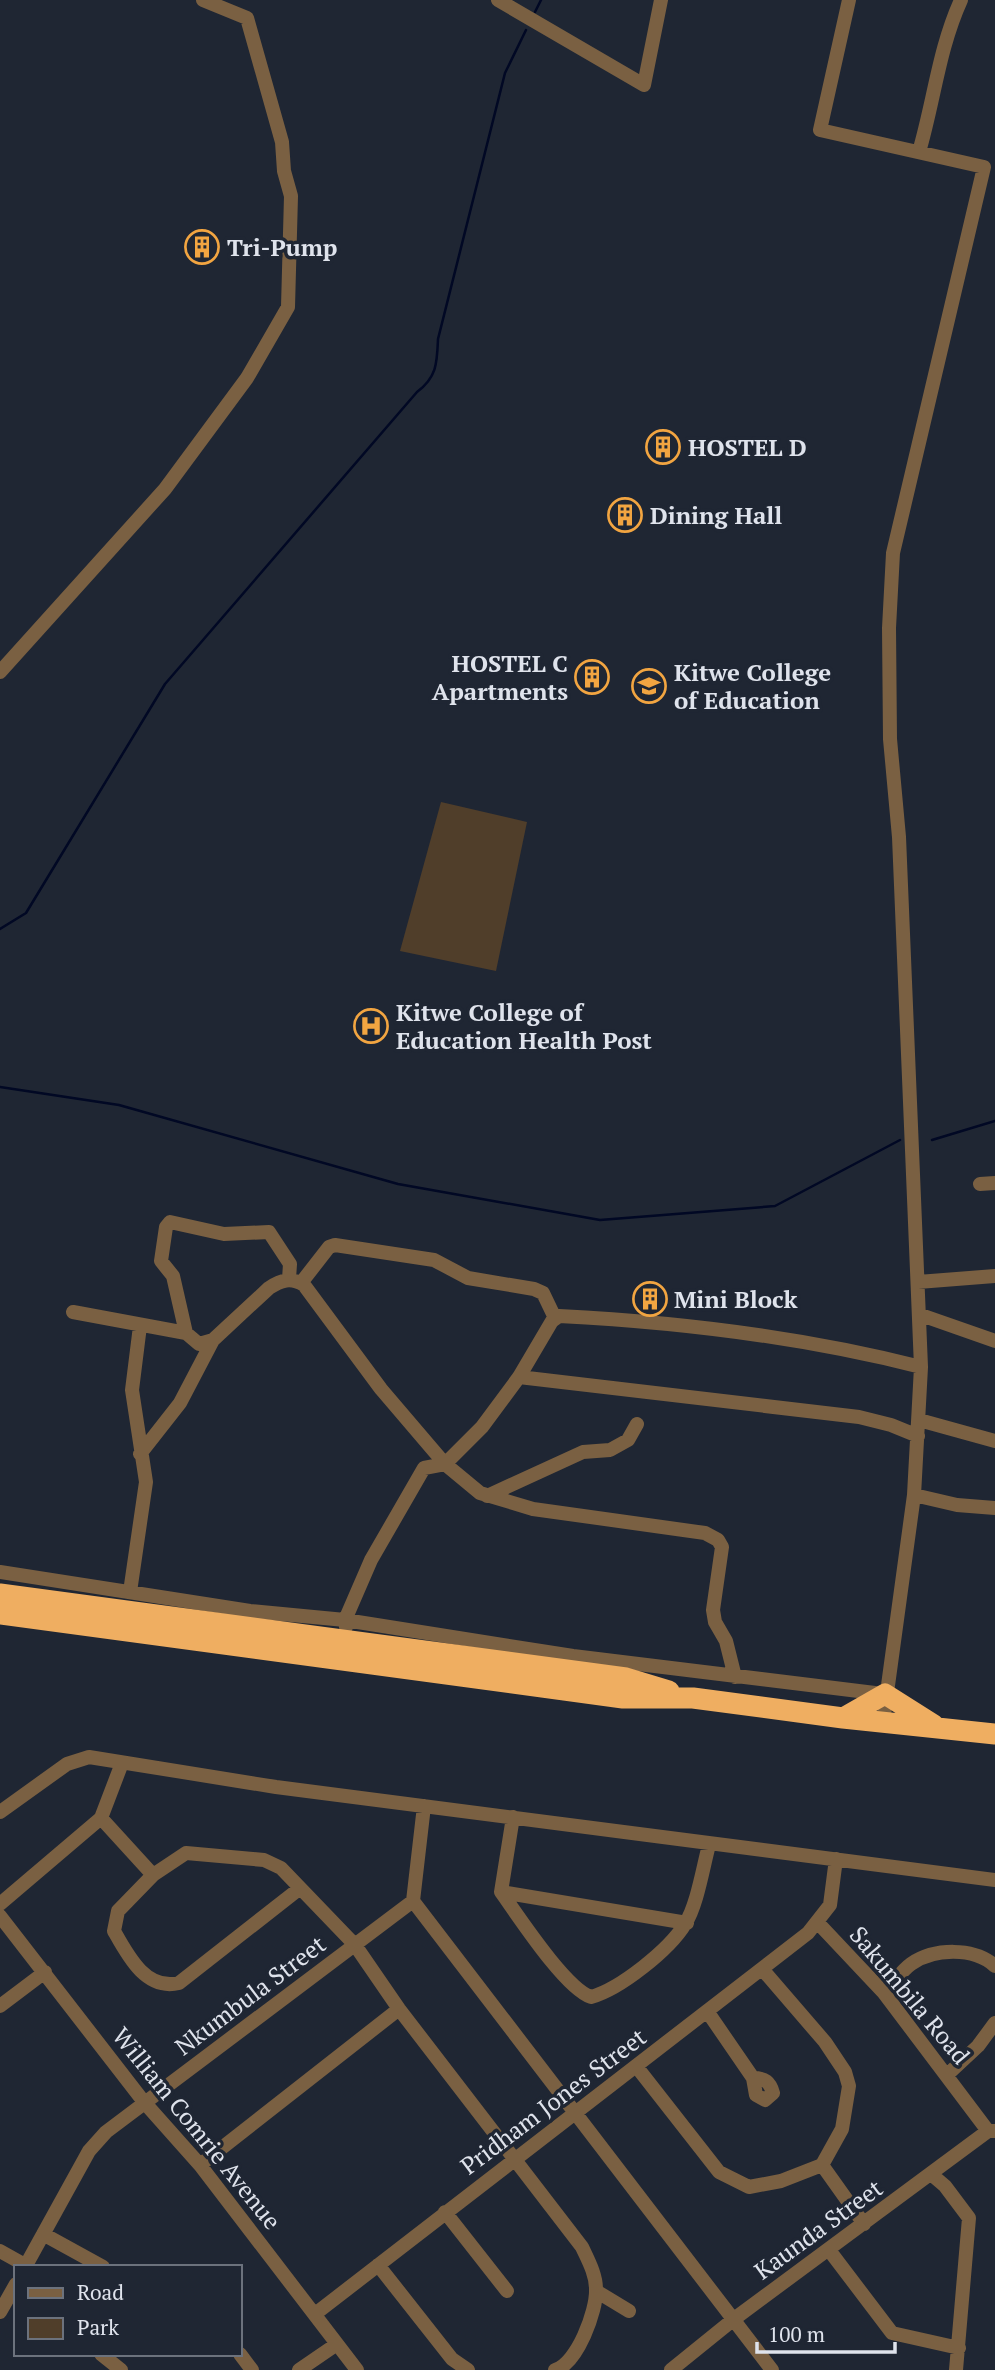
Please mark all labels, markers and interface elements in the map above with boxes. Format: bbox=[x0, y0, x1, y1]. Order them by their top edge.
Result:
building icon: Tri-Pump bbox=[183, 228, 221, 266]
place label: Tri-Pump bbox=[227, 231, 337, 263]
building icon: HOSTEL D bbox=[644, 428, 682, 466]
place label: HOSTEL D bbox=[688, 431, 807, 463]
building icon: Dining Hall bbox=[606, 496, 644, 534]
place label: Dining Hall bbox=[650, 499, 782, 531]
place label: HOSTEL C Apartments bbox=[432, 647, 568, 707]
place label: Kitwe College of Education bbox=[674, 656, 831, 716]
building icon: HOSTEL C Apartments bbox=[573, 658, 611, 696]
school or university icon: Kitwe College of Education bbox=[630, 667, 668, 705]
place label: Kitwe College of Education Health Post bbox=[396, 996, 652, 1056]
hospital icon: Kitwe College of Education Health Post bbox=[352, 1007, 390, 1045]
building icon: Mini Block bbox=[631, 1280, 669, 1318]
place label: Mini Block bbox=[674, 1283, 798, 1315]
street label: Sakumbila Road bbox=[843, 1919, 977, 2071]
street label: Nkumbula Street bbox=[168, 1928, 332, 2062]
street label: William Comrie Avenue bbox=[105, 2020, 289, 2236]
street label: Pridham Jones Street bbox=[454, 2021, 652, 2181]
street label: Kaunda Street bbox=[748, 2172, 889, 2286]
legend bbox=[14, 2265, 242, 2356]
text: Road bbox=[77, 2278, 124, 2306]
scale bar bbox=[757, 2310, 895, 2354]
text: Park bbox=[77, 2313, 119, 2341]
text: 100 m bbox=[768, 2320, 825, 2348]

